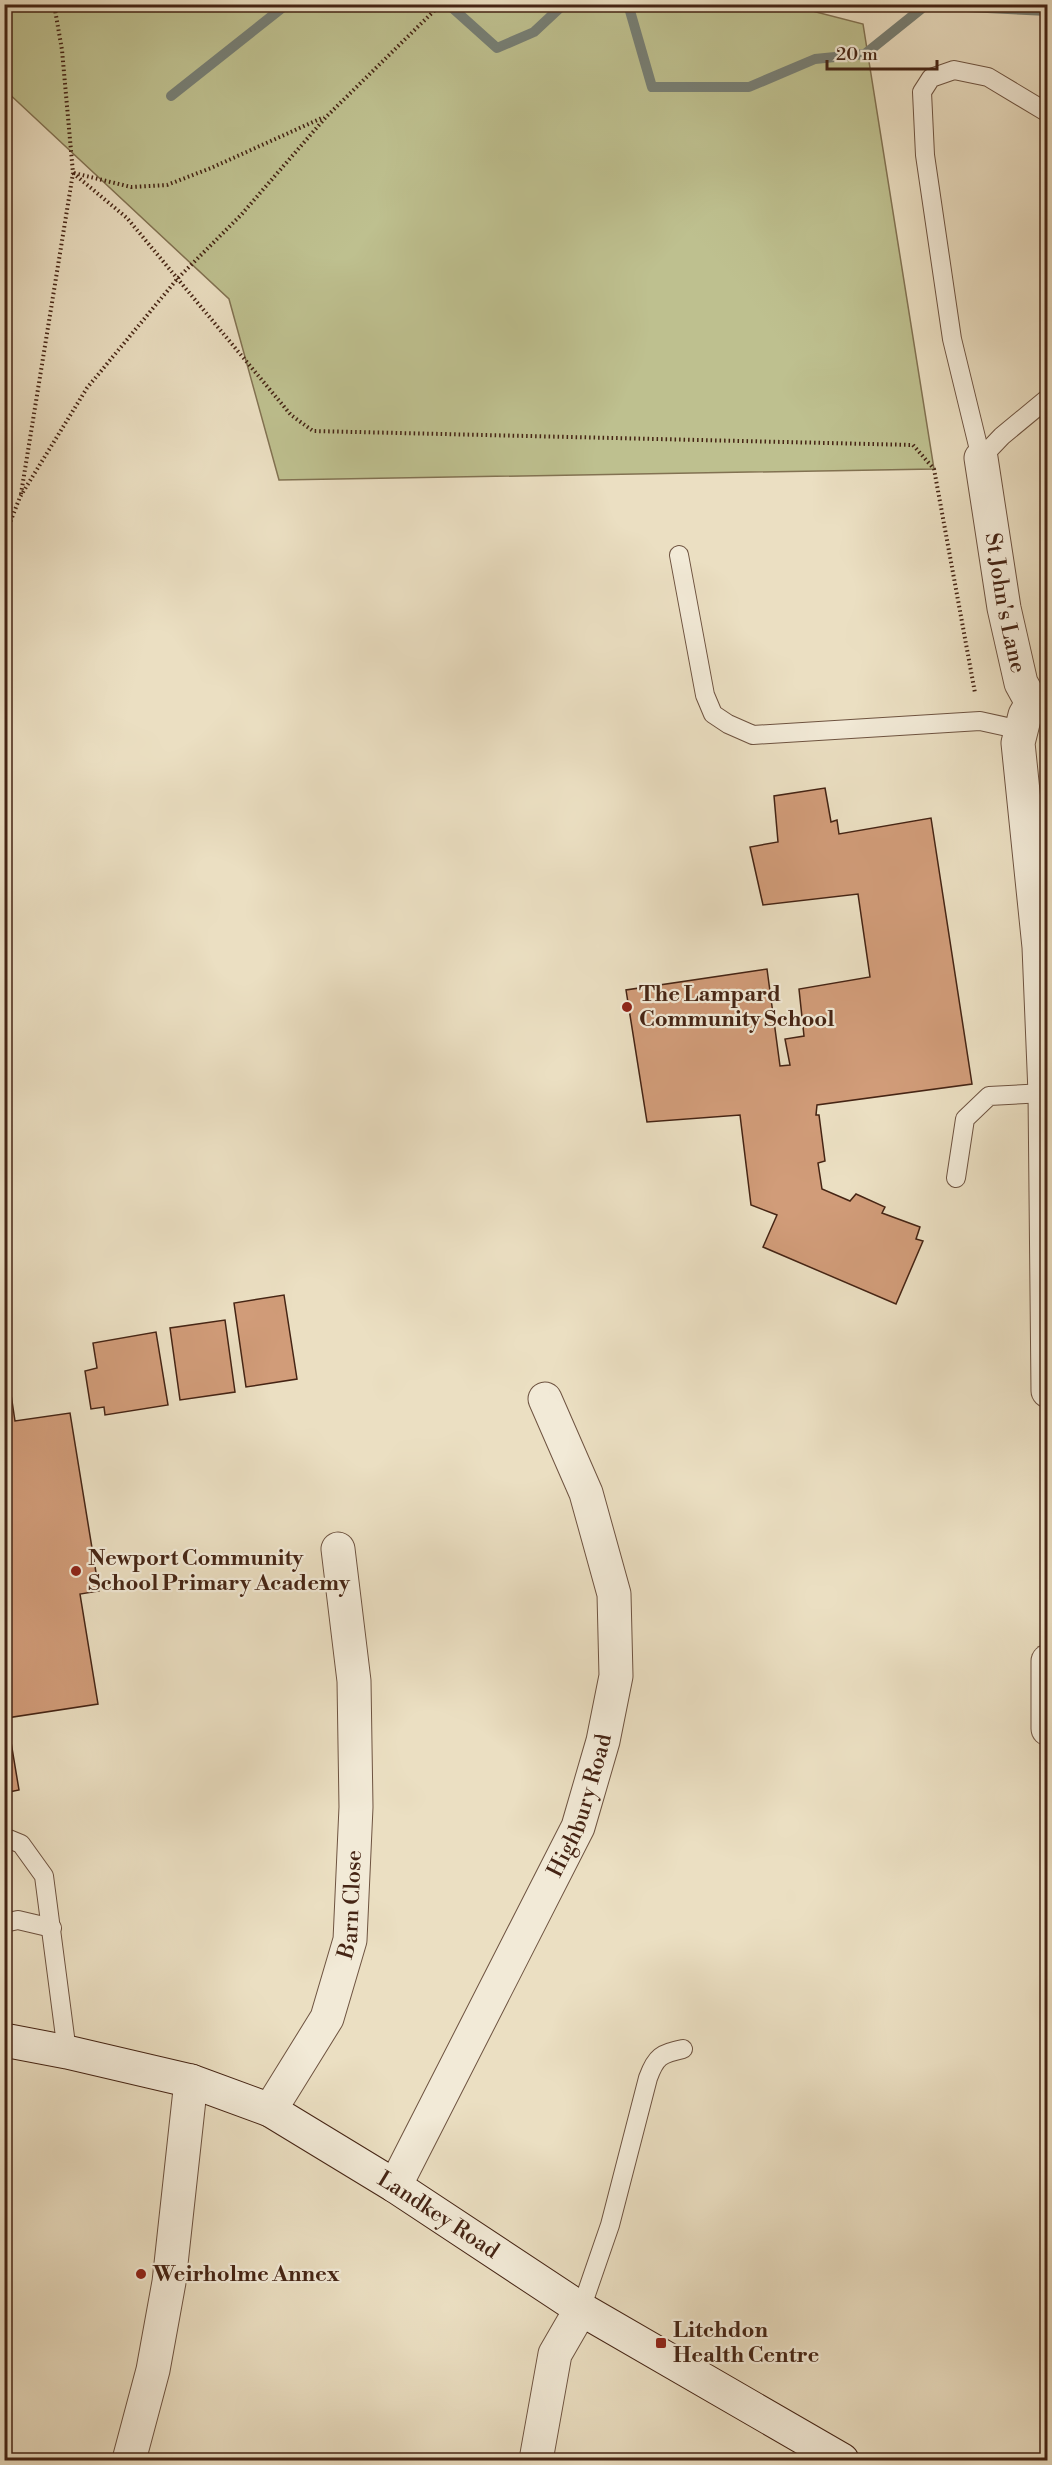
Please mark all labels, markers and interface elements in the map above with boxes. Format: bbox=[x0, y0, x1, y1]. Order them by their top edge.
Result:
scale bar bbox=[827, 33, 936, 71]
text: 20 m bbox=[836, 43, 878, 66]
street label: St John's Lane bbox=[979, 531, 1032, 676]
place label: The Lampard Community School bbox=[639, 981, 835, 1033]
marker: The Lampard Community School bbox=[620, 1000, 634, 1014]
place label: Newport Community School Primary Academy bbox=[88, 1545, 351, 1597]
marker: Newport Community School Primary Academy bbox=[69, 1564, 83, 1578]
street label: Highbury Road bbox=[541, 1731, 618, 1882]
street label: Barn Close bbox=[331, 1850, 368, 1963]
street label: Landkey Road bbox=[373, 2165, 505, 2265]
place label: Weirholme Annex bbox=[152, 2261, 340, 2288]
marker: Weirholme Annex bbox=[134, 2267, 148, 2281]
place label: Litchdon Health Centre bbox=[673, 2317, 819, 2369]
marker: Litchdon Health Centre bbox=[654, 2336, 668, 2350]

